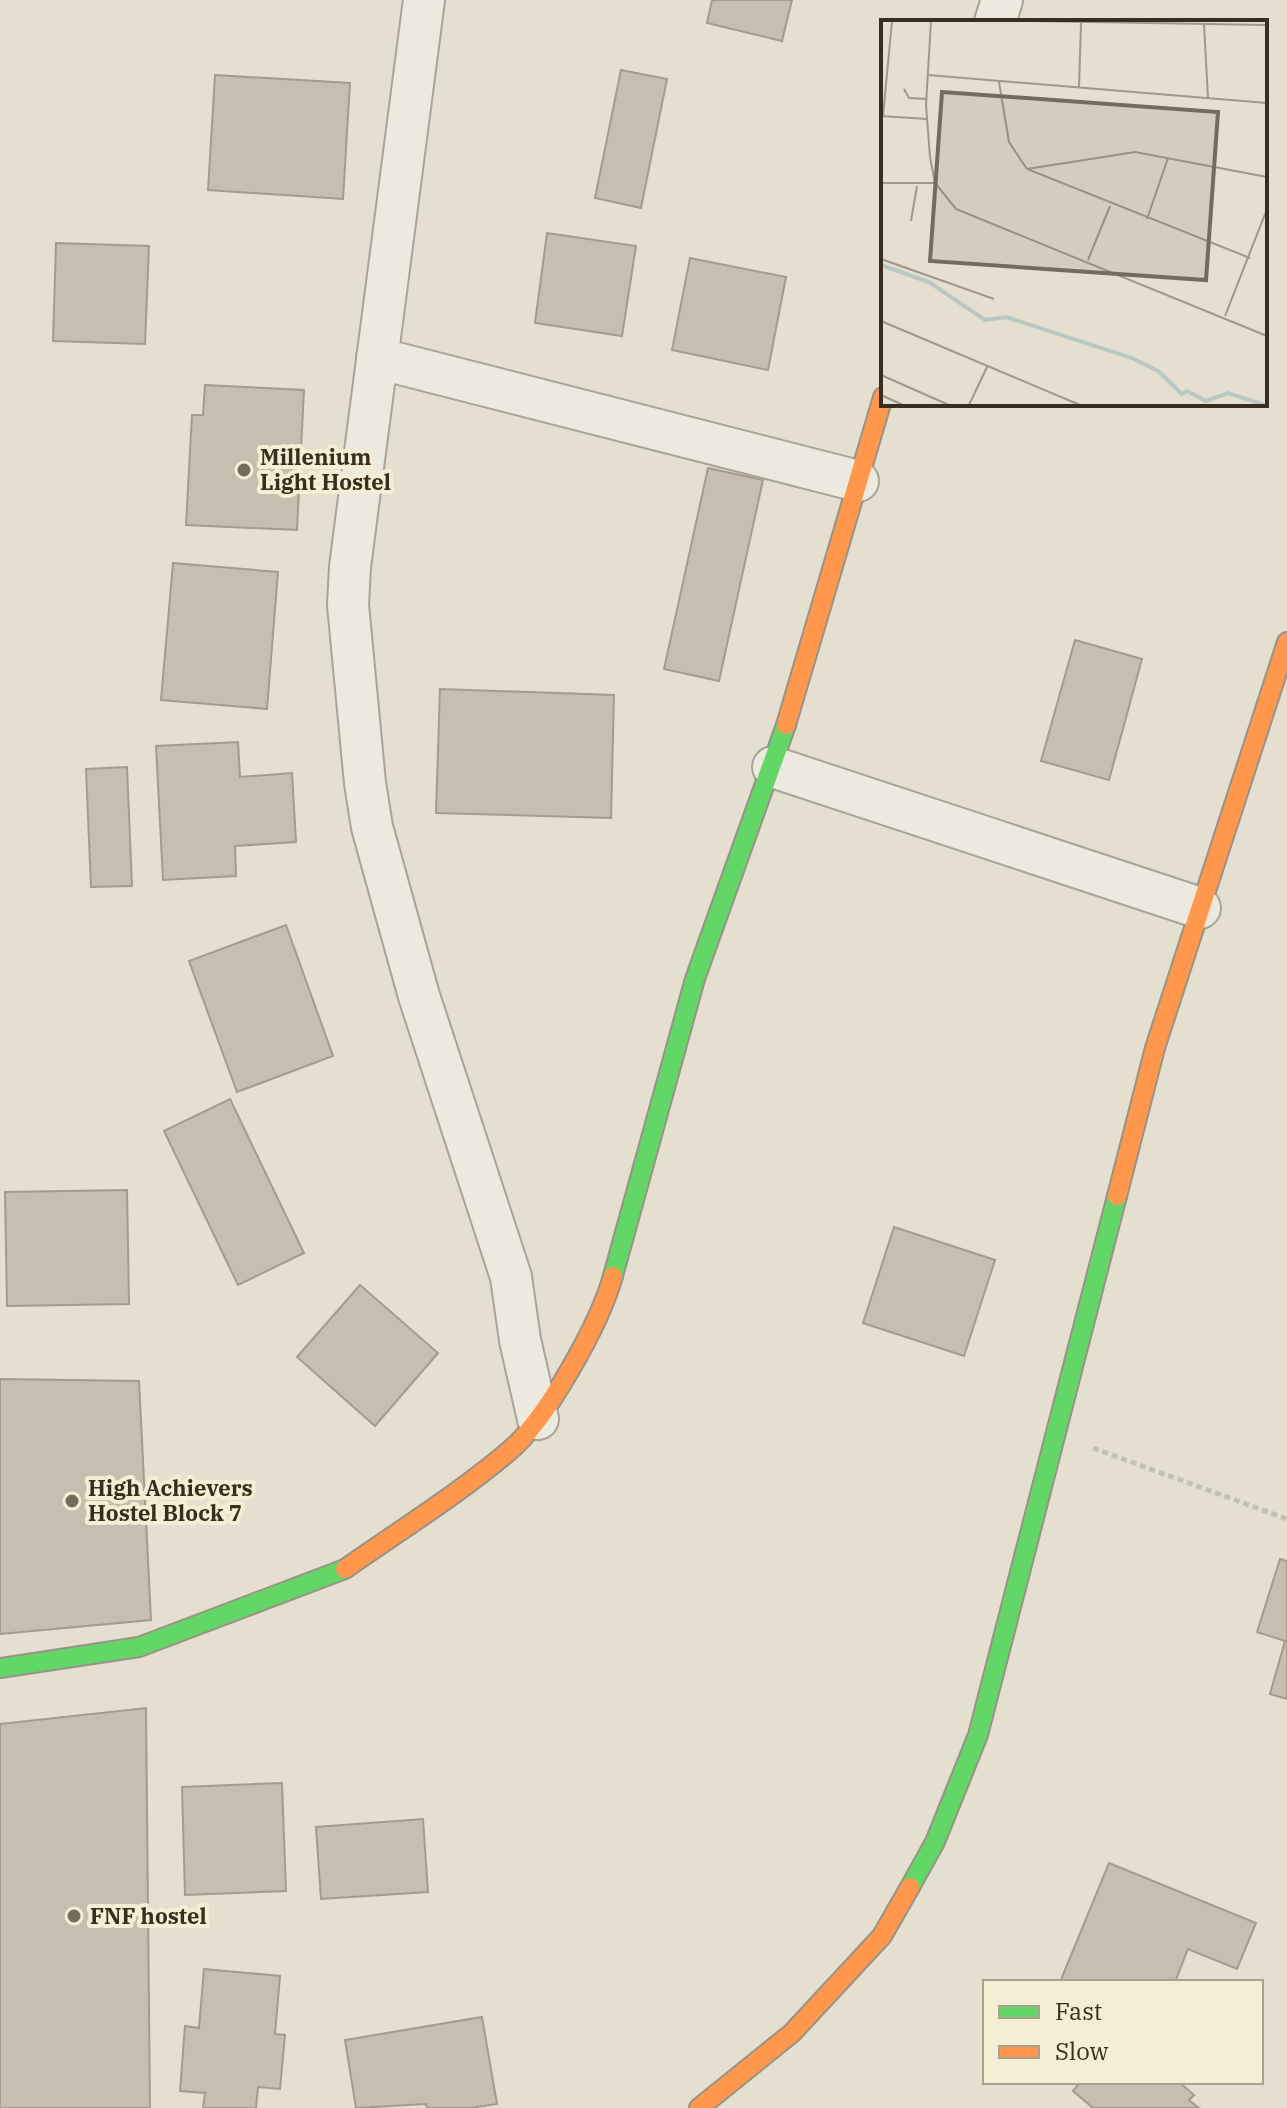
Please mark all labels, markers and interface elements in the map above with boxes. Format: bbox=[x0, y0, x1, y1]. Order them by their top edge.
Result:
inset map bbox=[881, 20, 1267, 406]
place label: Millenium Light Hostel bbox=[260, 442, 391, 496]
marker: Millenium Light Hostel bbox=[235, 461, 253, 479]
place label: High Achievers Hostel Block 7 bbox=[88, 1473, 253, 1527]
marker: High Achievers Hostel Block 7 bbox=[63, 1492, 81, 1510]
place label: FNF hostel bbox=[90, 1901, 207, 1930]
marker: FNF hostel bbox=[65, 1907, 83, 1925]
legend bbox=[983, 1980, 1263, 2084]
text: Fast bbox=[1055, 1995, 1102, 2027]
text: Slow bbox=[1055, 2035, 1109, 2067]

